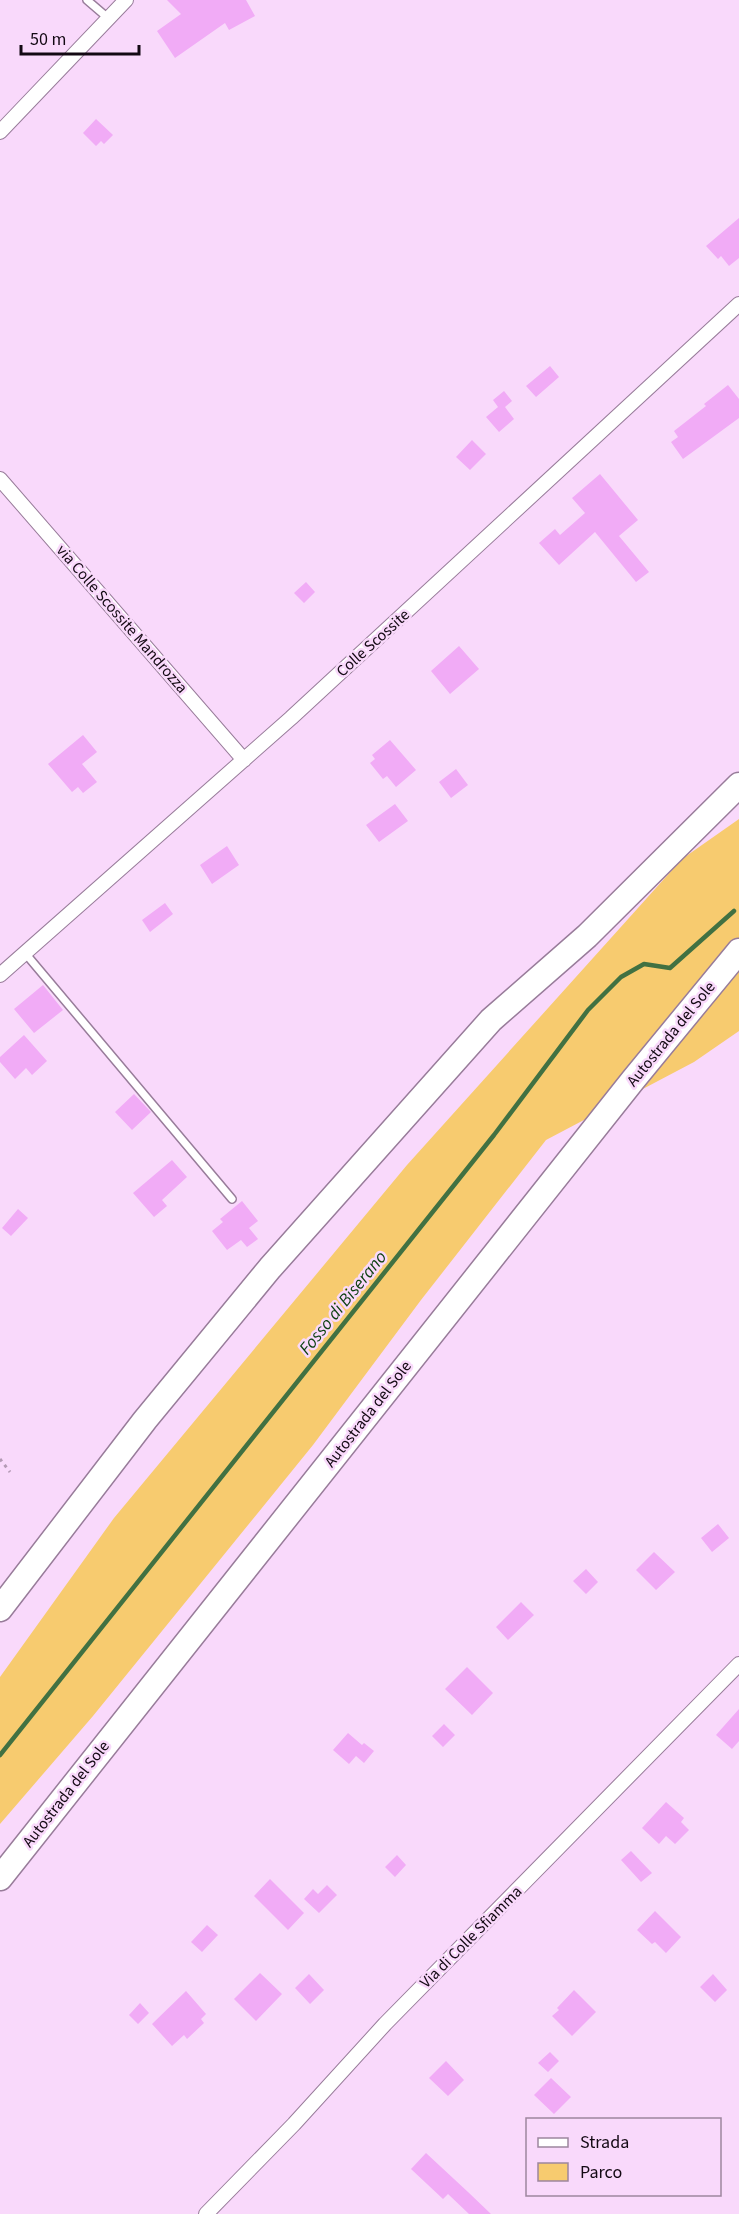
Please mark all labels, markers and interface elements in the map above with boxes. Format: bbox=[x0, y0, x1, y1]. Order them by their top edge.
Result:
scale bar bbox=[21, 18, 140, 56]
text: 50 m bbox=[30, 27, 66, 52]
street label: via Colle Scossite Mandrozza bbox=[51, 540, 193, 698]
street label: Colle Scossite bbox=[332, 604, 414, 682]
street label: Autostrada del Sole bbox=[622, 977, 720, 1091]
water label: Fosso di Biserano bbox=[293, 1246, 393, 1360]
street label: Autostrada del Sole bbox=[319, 1356, 417, 1472]
street label: Autostrada del Sole bbox=[17, 1736, 115, 1852]
street label: Via di Colle Sfiamma bbox=[415, 1881, 527, 1993]
legend bbox=[526, 2118, 721, 2196]
text: Strada bbox=[580, 2130, 629, 2155]
text: Parco bbox=[580, 2160, 622, 2185]

